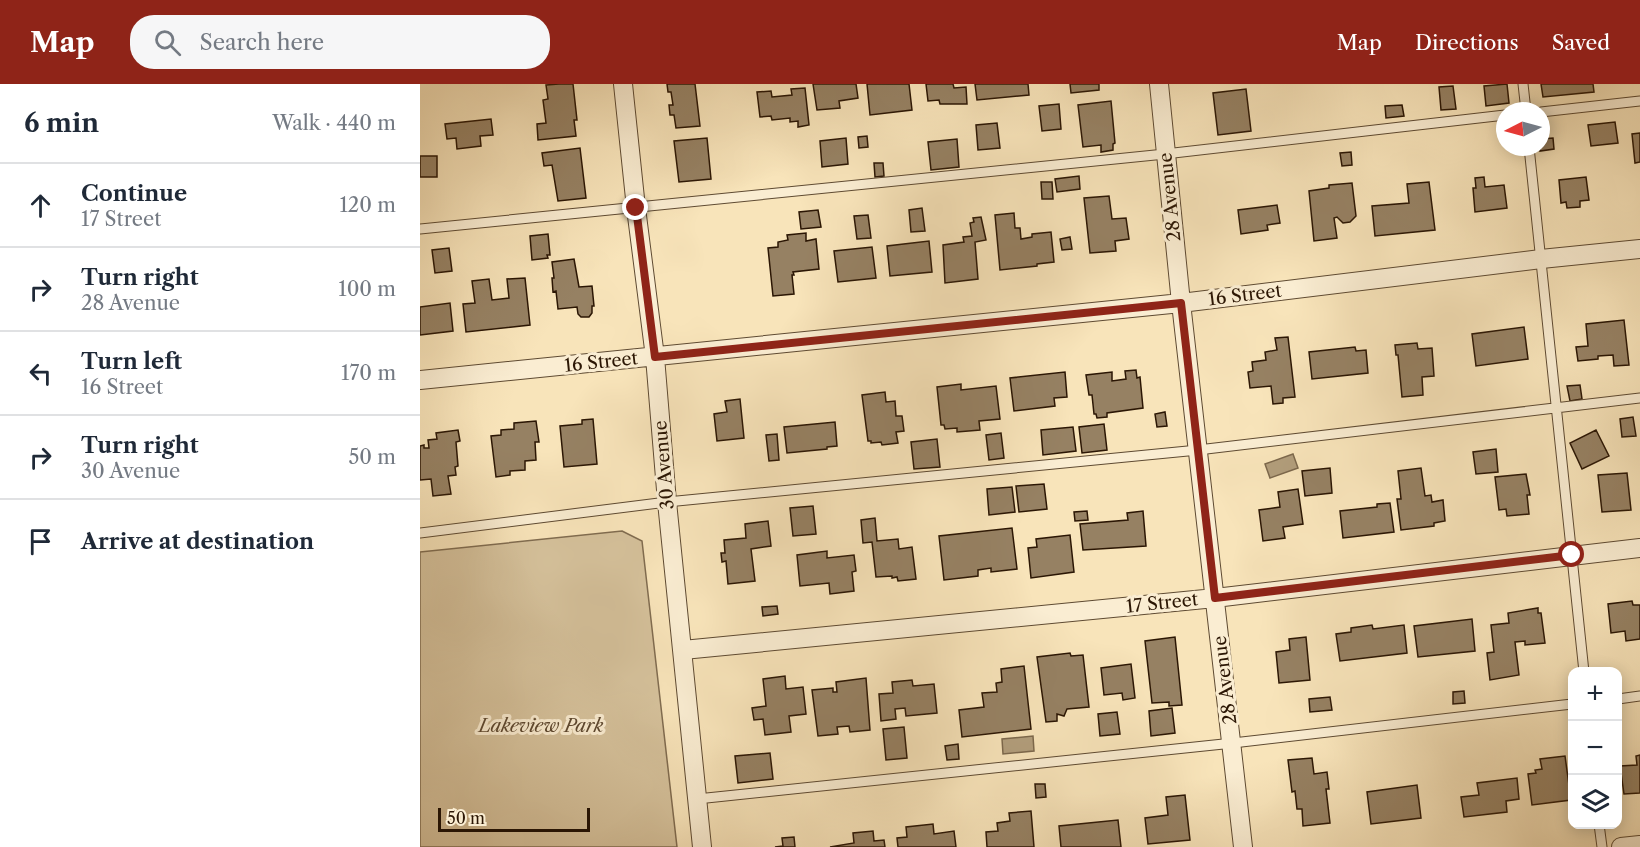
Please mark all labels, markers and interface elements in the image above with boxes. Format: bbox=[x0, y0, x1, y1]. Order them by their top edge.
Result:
search box bbox=[130, 15, 550, 69]
text: Map bbox=[30, 25, 94, 59]
icon: search bbox=[151, 26, 184, 59]
text: Search here bbox=[199, 29, 324, 56]
text: Map bbox=[1337, 30, 1382, 55]
text: Directions bbox=[1415, 30, 1519, 55]
text: Saved bbox=[1552, 30, 1610, 55]
north arrow bbox=[1496, 102, 1550, 156]
text: 6 min bbox=[24, 107, 99, 139]
text: Walk · 440 m bbox=[272, 111, 396, 135]
street label: 28 Avenue bbox=[1154, 152, 1186, 242]
text: Continue bbox=[81, 180, 187, 207]
icon: ahead bbox=[24, 189, 57, 222]
text: 120 m bbox=[339, 193, 396, 217]
route end bbox=[622, 194, 648, 220]
text: 17 Street bbox=[81, 207, 161, 231]
text: Turn right bbox=[81, 264, 199, 291]
icon: right bbox=[24, 273, 57, 306]
text: 100 m bbox=[338, 277, 396, 301]
street label: 16 Street bbox=[1207, 280, 1284, 310]
text: 28 Avenue bbox=[81, 291, 180, 315]
street label: 16 Street bbox=[563, 347, 640, 377]
text: Turn left bbox=[81, 348, 182, 375]
icon: left bbox=[24, 357, 57, 390]
text: 170 m bbox=[341, 361, 396, 385]
text: 16 Street bbox=[81, 375, 163, 399]
street label: 30 Avenue bbox=[649, 420, 679, 510]
text: Turn right bbox=[81, 432, 199, 459]
icon: right bbox=[24, 441, 57, 474]
text: 50 m bbox=[349, 445, 396, 469]
text: 30 Avenue bbox=[81, 459, 180, 483]
icon: arrive bbox=[24, 525, 57, 558]
text: Arrive at destination bbox=[81, 528, 314, 555]
route start bbox=[1558, 541, 1584, 567]
street label: 17 Street bbox=[1125, 588, 1200, 618]
street label: 28 Avenue bbox=[1209, 634, 1241, 726]
map controls bbox=[1568, 667, 1622, 829]
button: + bbox=[1568, 667, 1622, 721]
park label: Lakeview Park bbox=[477, 715, 604, 737]
button: − bbox=[1568, 721, 1622, 775]
button: layers bbox=[1568, 775, 1622, 829]
scale bar bbox=[438, 805, 590, 832]
text: 50 m bbox=[447, 808, 485, 828]

